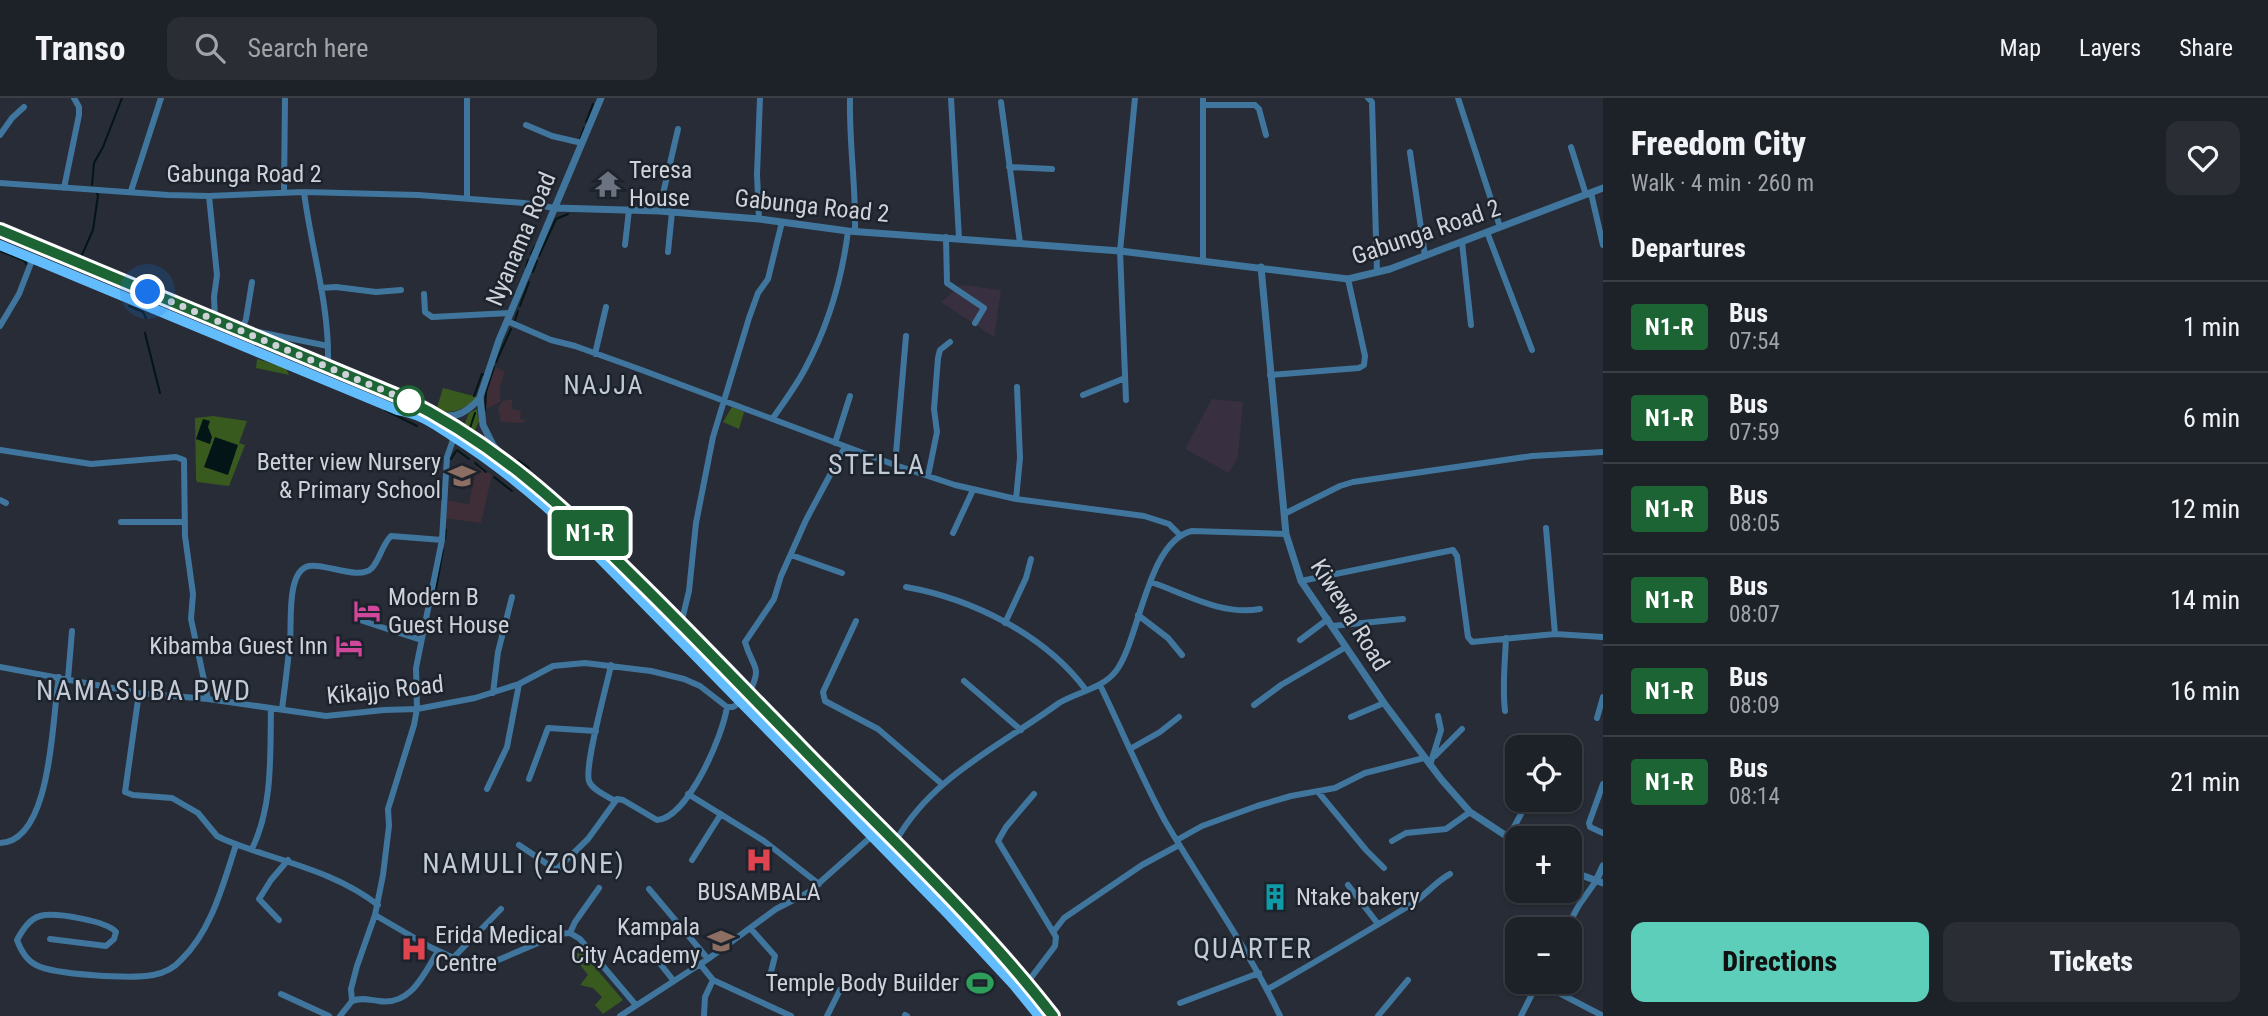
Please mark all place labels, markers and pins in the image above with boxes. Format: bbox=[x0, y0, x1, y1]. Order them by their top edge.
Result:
place label: Teresa House bbox=[629, 156, 692, 212]
temple icon: Teresa House bbox=[593, 169, 623, 199]
unlabelled marker bbox=[394, 386, 424, 416]
place label: Better view Nursery & Primary School bbox=[257, 448, 441, 504]
school or university icon: Better view Nursery & Primary School bbox=[447, 461, 477, 491]
place label: Modern B Guest House bbox=[388, 583, 509, 639]
hotel icon: Modern B Guest House bbox=[352, 596, 382, 626]
hotel icon: Kibamba Guest Inn bbox=[334, 631, 364, 661]
place label: Kibamba Guest Inn bbox=[149, 632, 328, 660]
hospital icon: BUSAMBALA bbox=[744, 845, 774, 875]
place label: BUSAMBALA bbox=[697, 878, 821, 906]
building icon: Ntake bakery bbox=[1260, 882, 1290, 912]
place label: Ntake bakery bbox=[1296, 883, 1420, 911]
place label: Kampala City Academy bbox=[571, 913, 700, 969]
place label: Erida Medical Centre bbox=[435, 921, 564, 977]
school or university icon: Kampala City Academy bbox=[706, 926, 736, 956]
hospital icon: Erida Medical Centre bbox=[399, 934, 429, 964]
sports icon: Temple Body Builder bbox=[965, 968, 995, 998]
place label: Temple Body Builder bbox=[766, 969, 959, 997]

